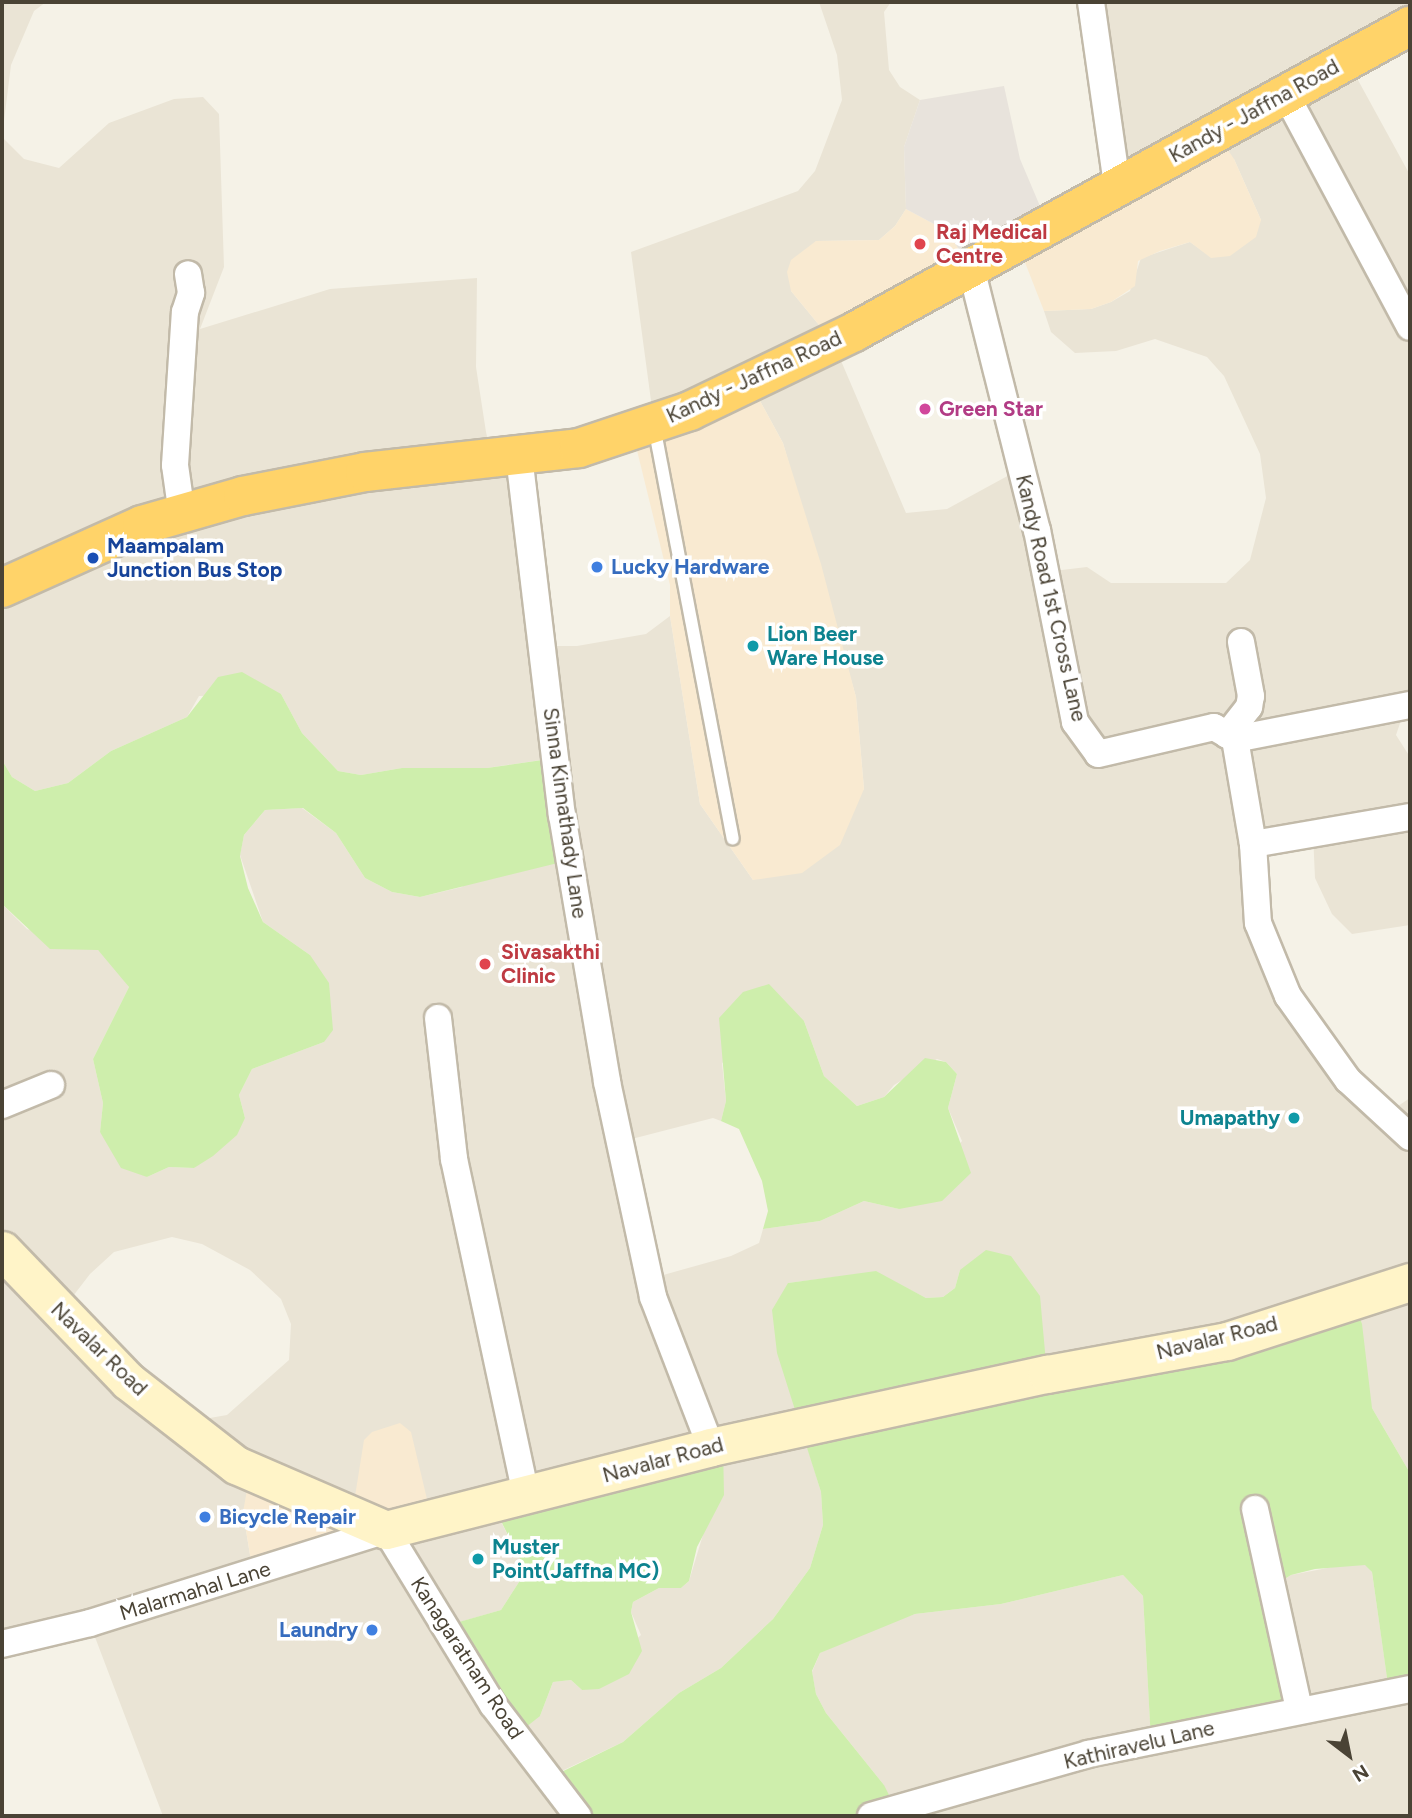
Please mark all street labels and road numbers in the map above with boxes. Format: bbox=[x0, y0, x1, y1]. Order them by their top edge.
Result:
street label: Kandy - Jaffna Road bbox=[1165, 54, 1343, 168]
street label: Kandy - Jaffna Road bbox=[662, 325, 846, 429]
street label: Kandy Road 1st Cross Lane bbox=[1010, 472, 1092, 724]
street label: Sinna Kinnathady Lane bbox=[538, 706, 592, 920]
street label: Navalar Road bbox=[46, 1297, 152, 1401]
street label: Navalar Road bbox=[1154, 1311, 1280, 1365]
street label: Navalar Road bbox=[600, 1432, 726, 1488]
street label: Malarmahal Lane bbox=[116, 1556, 274, 1626]
street label: Kanagaratnam Road bbox=[405, 1572, 529, 1744]
street label: Kathiravelu Lane bbox=[1061, 1715, 1217, 1775]

